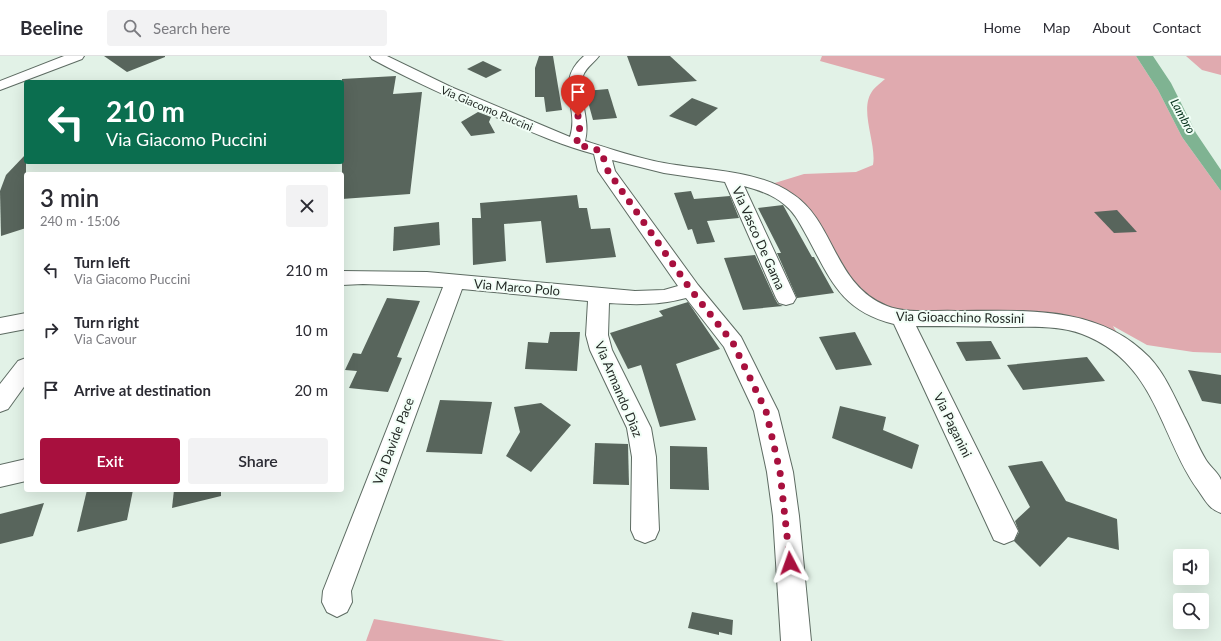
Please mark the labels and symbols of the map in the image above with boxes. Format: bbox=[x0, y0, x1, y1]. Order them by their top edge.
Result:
pin bbox=[561, 75, 595, 116]
street label: Via Giacomo Puccini bbox=[439, 83, 535, 133]
water label: Lambro bbox=[1167, 96, 1199, 136]
street label: Via Vasco De Gama bbox=[729, 184, 789, 292]
street label: Via Marco Polo bbox=[473, 275, 561, 299]
street label: Via Gioacchino Rossini bbox=[896, 308, 1024, 326]
street label: Via Armando Diaz bbox=[592, 339, 646, 439]
street label: Via Paganini bbox=[931, 390, 975, 460]
street label: Via Davide Pace bbox=[369, 395, 417, 487]
position arrow bbox=[769, 542, 811, 584]

